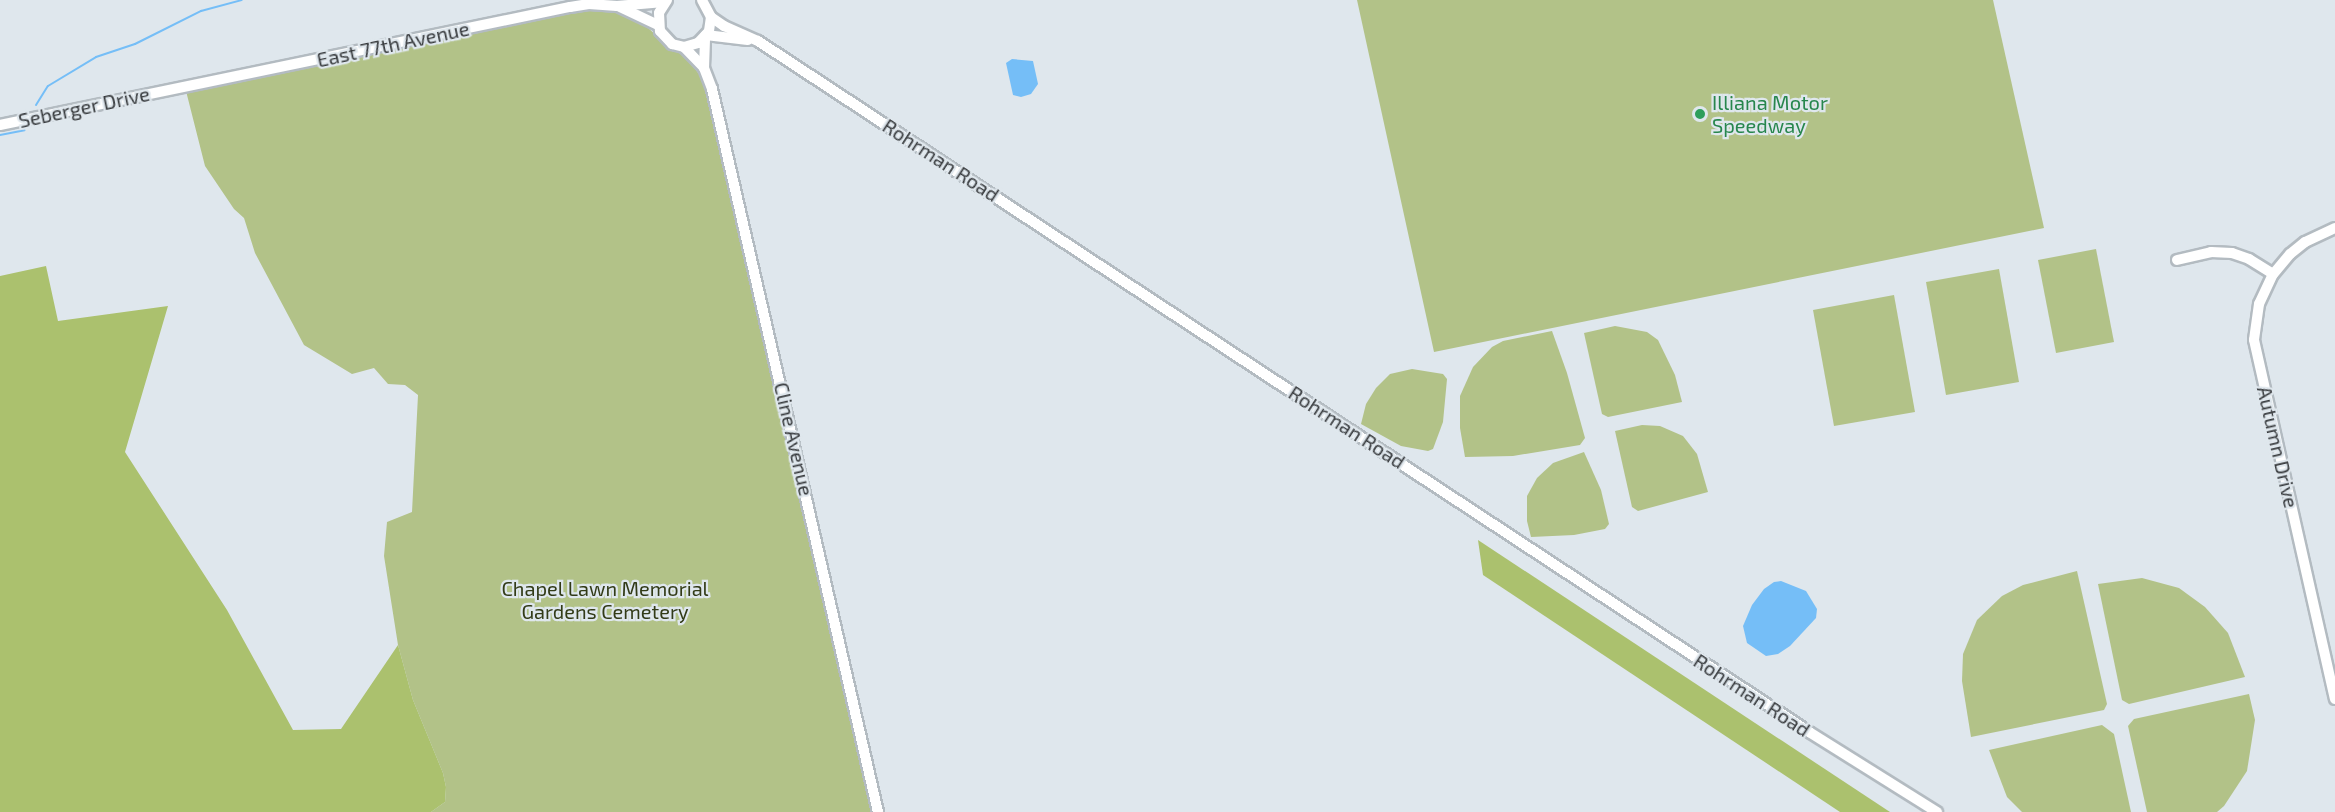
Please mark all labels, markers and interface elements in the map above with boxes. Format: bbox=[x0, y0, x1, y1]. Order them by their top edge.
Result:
street label: East 77th Avenue bbox=[314, 16, 472, 72]
street label: Seberger Drive bbox=[16, 81, 152, 133]
place label: Illiana Motor Speedway bbox=[1712, 90, 1828, 137]
marker: Illiana Motor Speedway bbox=[1693, 107, 1707, 121]
street label: Rohrman Road bbox=[878, 113, 1004, 207]
street label: Cline Avenue bbox=[769, 380, 819, 498]
street label: Rohrman Road bbox=[1284, 380, 1410, 474]
street label: Autumn Drive bbox=[2252, 384, 2304, 510]
park label: Chapel Lawn Memorial Gardens Cemetery bbox=[501, 576, 709, 623]
street label: Rohrman Road bbox=[1689, 648, 1815, 742]

